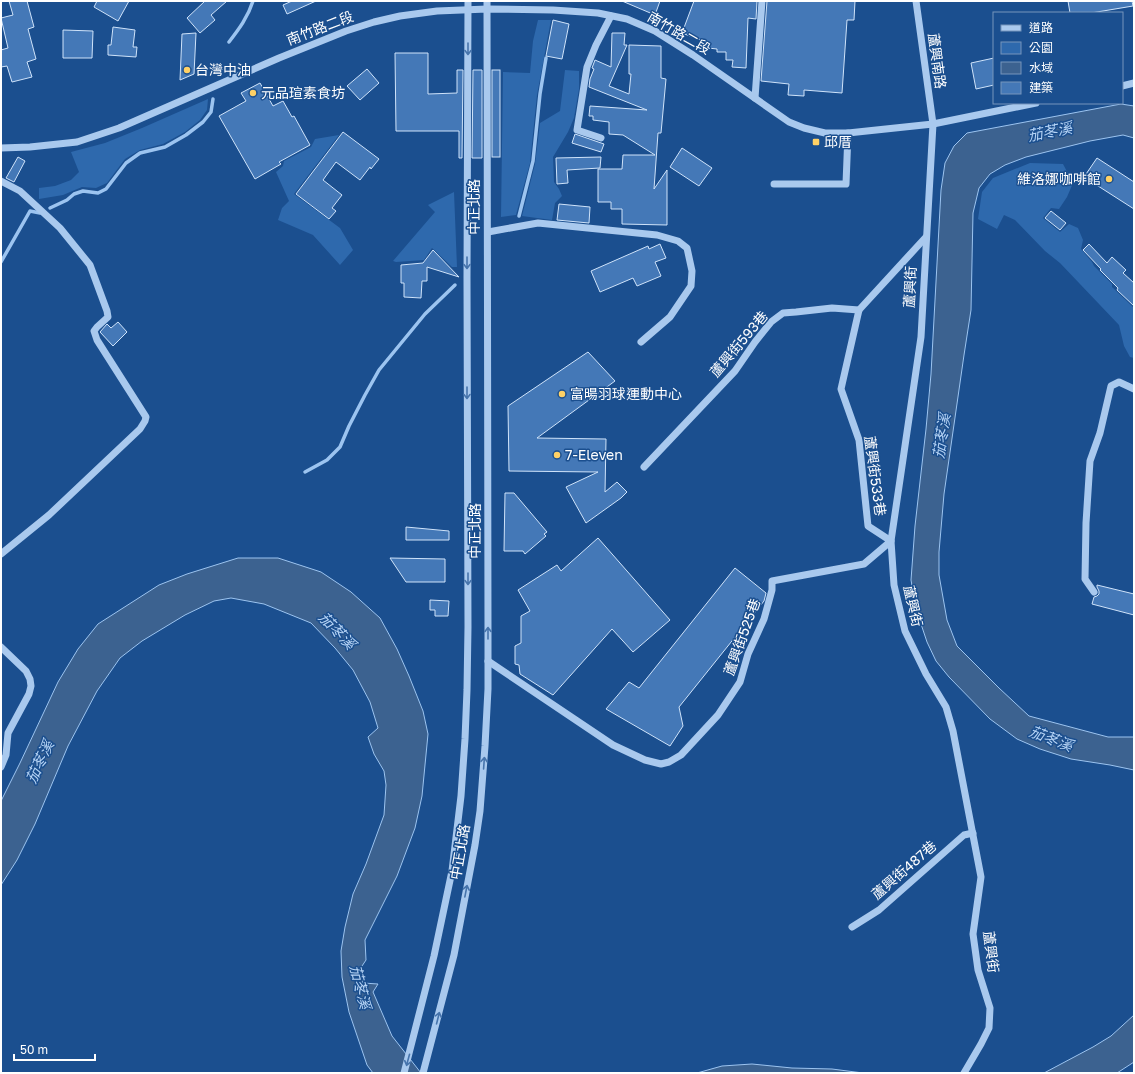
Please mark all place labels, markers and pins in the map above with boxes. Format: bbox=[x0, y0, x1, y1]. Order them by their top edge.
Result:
place label: 台灣中油 bbox=[195, 61, 251, 78]
marker: 台灣中油 bbox=[182, 65, 192, 75]
place label: 元品瑄素食坊 bbox=[261, 84, 345, 101]
marker: 元品瑄素食坊 bbox=[248, 88, 258, 98]
place label: 邱厝 bbox=[824, 133, 852, 150]
marker: 邱厝 bbox=[811, 137, 821, 147]
place label: 維洛娜咖啡館 bbox=[1017, 170, 1101, 187]
marker: 維洛娜咖啡館 bbox=[1104, 174, 1114, 184]
place label: 富暘羽球運動中心 bbox=[570, 385, 682, 402]
marker: 富暘羽球運動中心 bbox=[557, 389, 567, 399]
place label: 7-Eleven bbox=[565, 446, 623, 463]
marker: 7-Eleven bbox=[552, 450, 562, 460]

